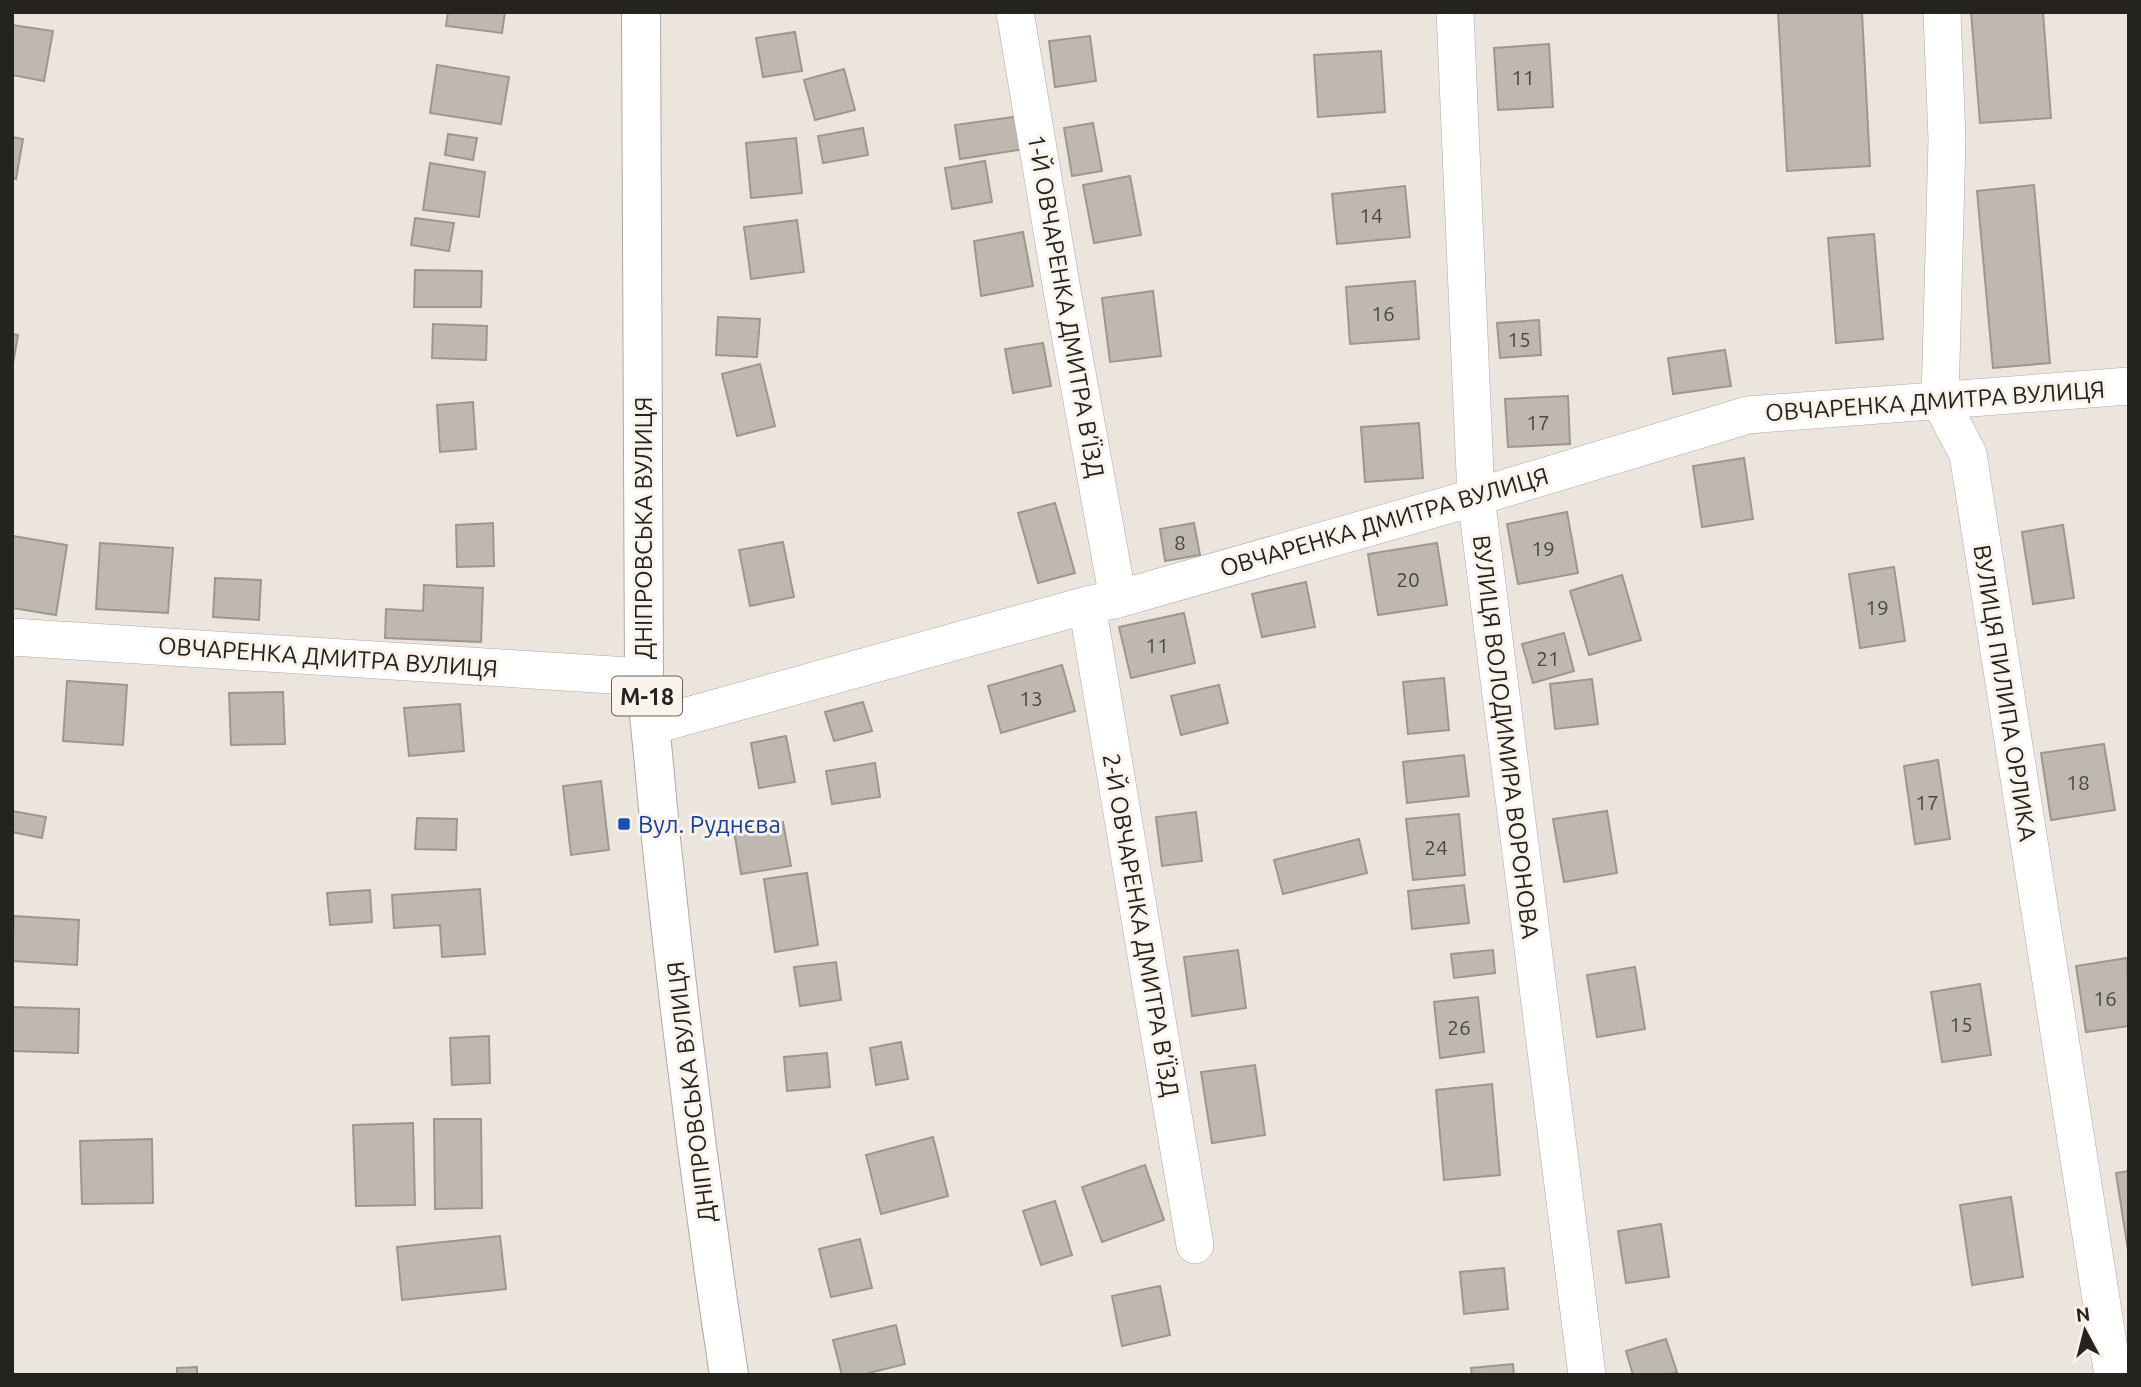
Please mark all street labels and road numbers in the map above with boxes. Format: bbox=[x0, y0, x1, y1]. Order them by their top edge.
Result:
street label: 1-Й ОВЧАРЕНКА ДМИТРА В’ЇЗД bbox=[1022, 132, 1110, 480]
street label: ОВЧАРЕНКА ДМИТРА ВУЛИЦЯ bbox=[1764, 376, 2106, 426]
street label: ДНІПРОВСЬКА ВУЛИЦЯ bbox=[630, 397, 657, 659]
street label: ОВЧАРЕНКА ДМИТРА ВУЛИЦЯ bbox=[1217, 462, 1551, 582]
street label: ВУЛИЦЯ ВОЛОДИМИРА ВОРОНОВА bbox=[1468, 534, 1544, 941]
street label: ВУЛИЦЯ ПИЛИПА ОРЛИКА bbox=[1968, 543, 2042, 844]
street label: ОВЧАРЕНКА ДМИТРА ВУЛИЦЯ bbox=[157, 632, 499, 682]
road number: М-18 bbox=[612, 676, 682, 716]
street label: 2-Й ОВЧАРЕНКА ДМИТРА В’ЇЗД bbox=[1097, 751, 1185, 1099]
street label: ДНІПРОВСЬКА ВУЛИЦЯ bbox=[662, 960, 720, 1224]

